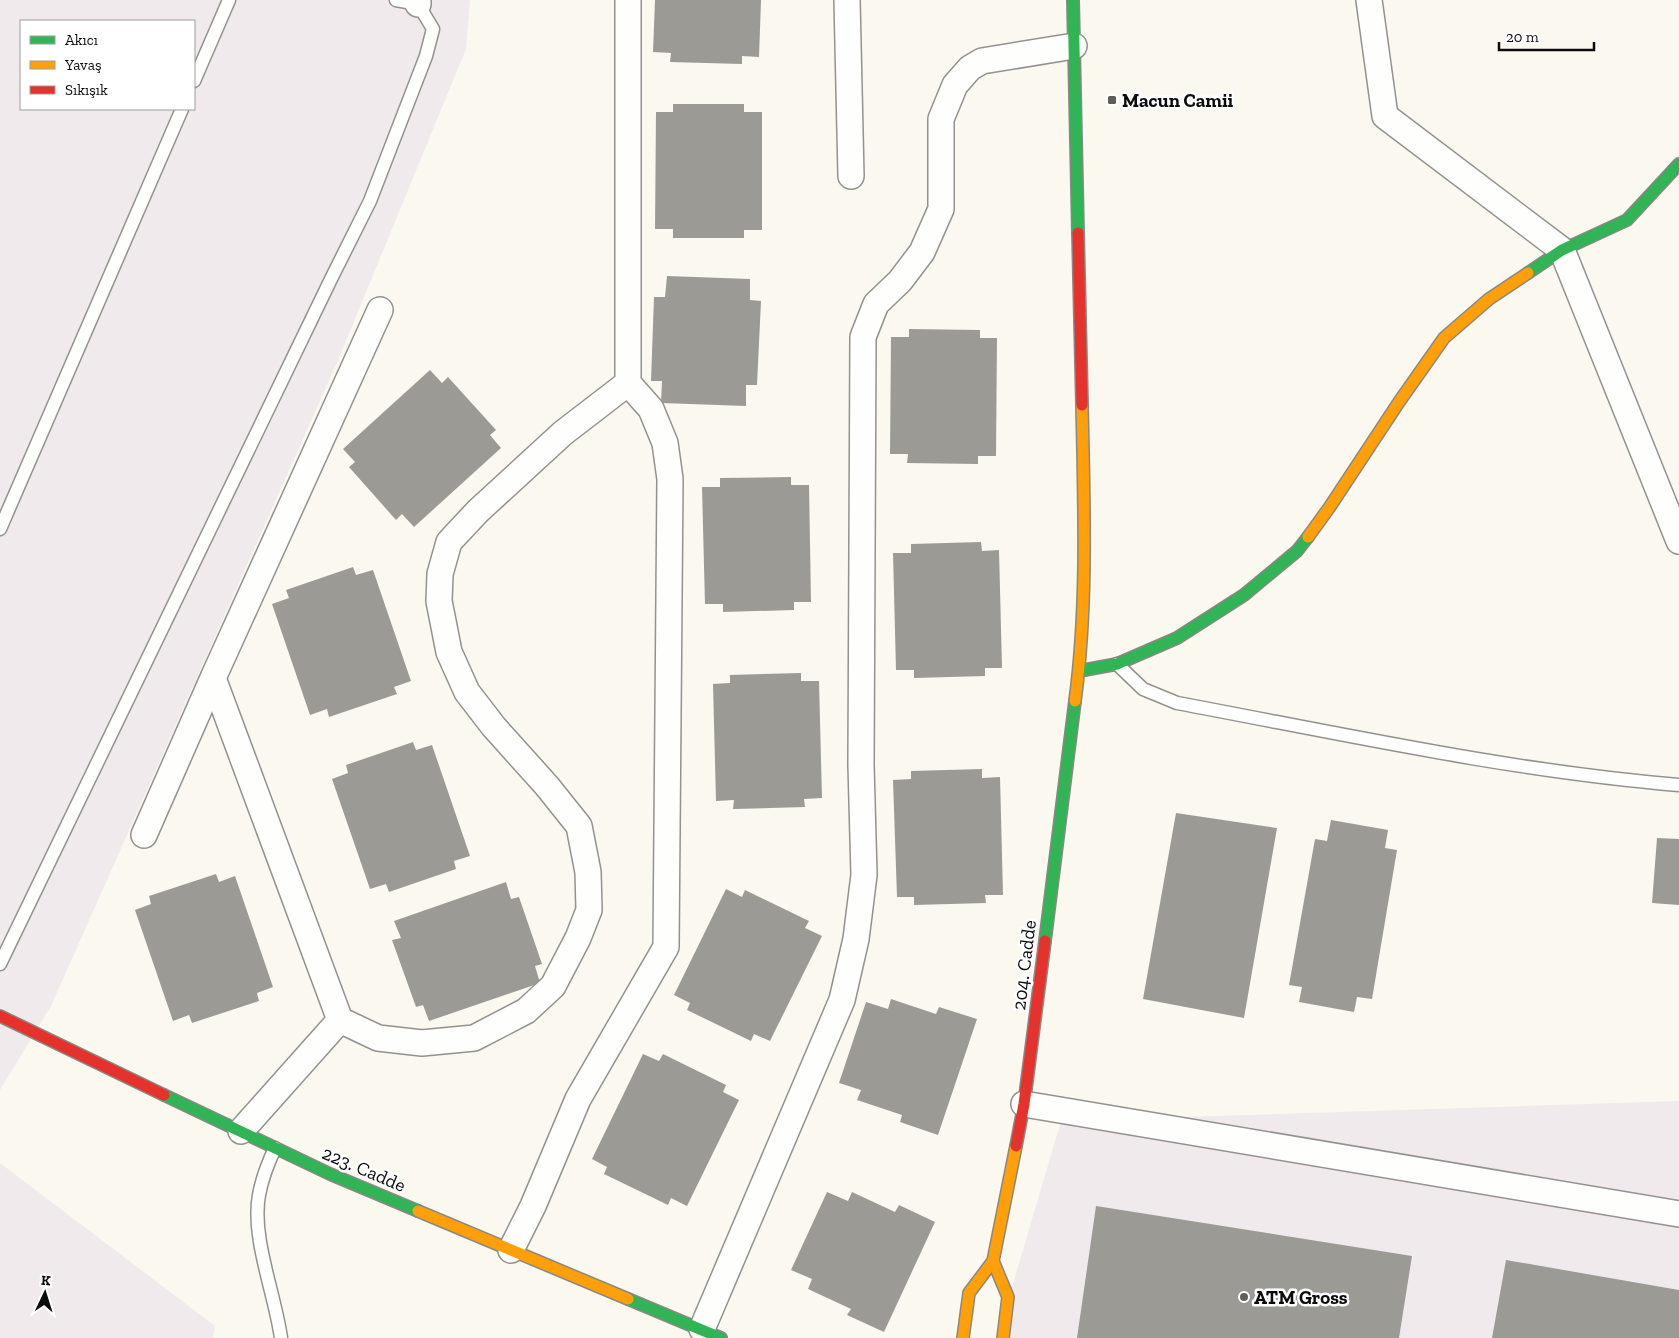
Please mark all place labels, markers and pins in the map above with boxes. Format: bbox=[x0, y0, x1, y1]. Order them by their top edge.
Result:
place label: Macun Camii bbox=[1122, 89, 1234, 112]
marker: Macun Camii bbox=[1106, 94, 1118, 106]
place label: ATM Gross bbox=[1254, 1286, 1348, 1309]
marker: ATM Gross bbox=[1238, 1291, 1250, 1303]

